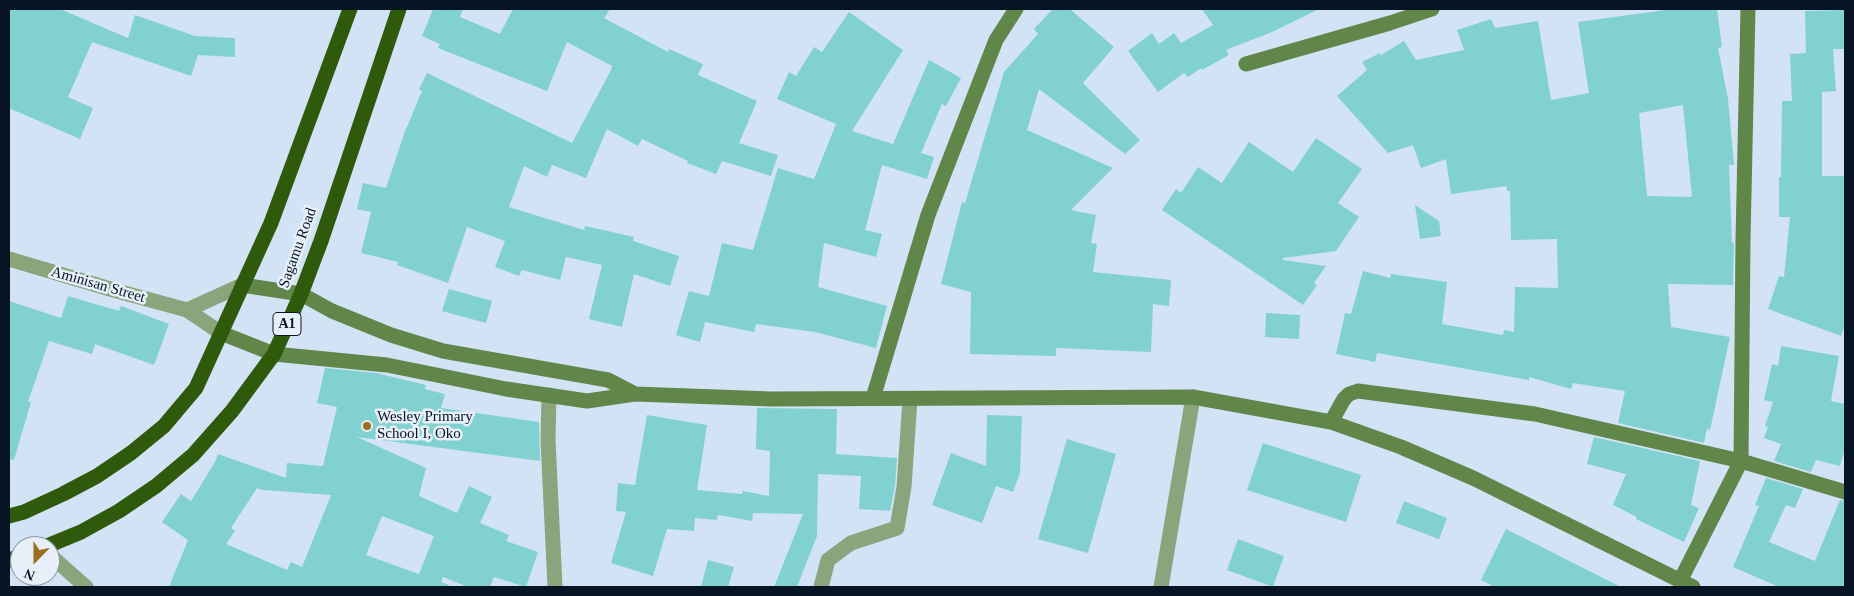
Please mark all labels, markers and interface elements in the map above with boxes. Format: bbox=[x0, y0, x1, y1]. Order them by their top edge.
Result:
street label: Sagamu Road bbox=[275, 206, 321, 290]
street label: Aminisan Street bbox=[49, 263, 147, 307]
road number: A1 bbox=[273, 312, 301, 336]
place label: Wesley Primary School I, Oko bbox=[377, 408, 473, 443]
marker: Wesley Primary School I, Oko bbox=[361, 420, 373, 432]
north arrow bbox=[10, 536, 60, 586]
text: N bbox=[22, 566, 37, 583]

